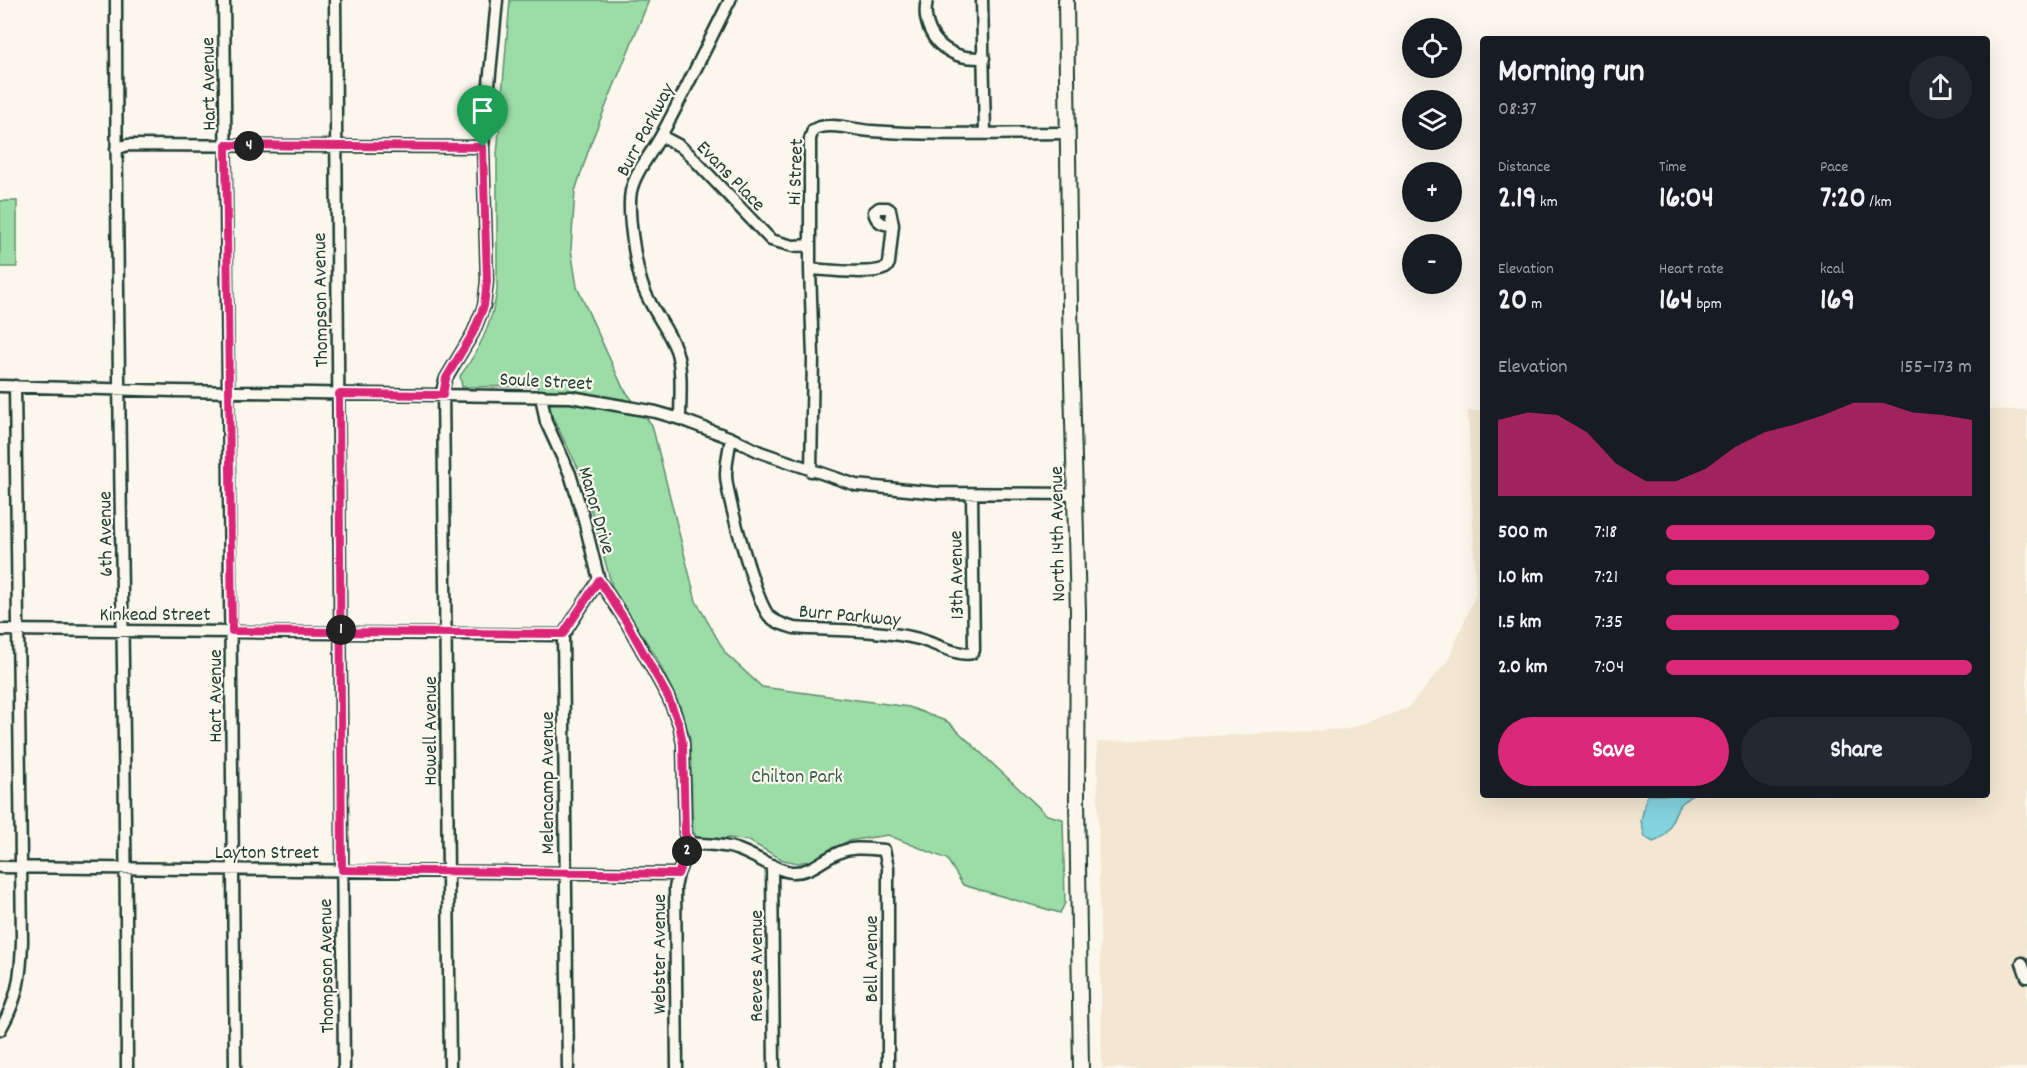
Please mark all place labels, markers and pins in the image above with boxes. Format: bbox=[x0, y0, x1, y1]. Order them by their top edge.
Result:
pin bbox=[457, 85, 508, 147]
pin: 4 bbox=[234, 131, 264, 161]
pin: 1 bbox=[326, 615, 356, 645]
pin: 2 bbox=[672, 836, 702, 866]

